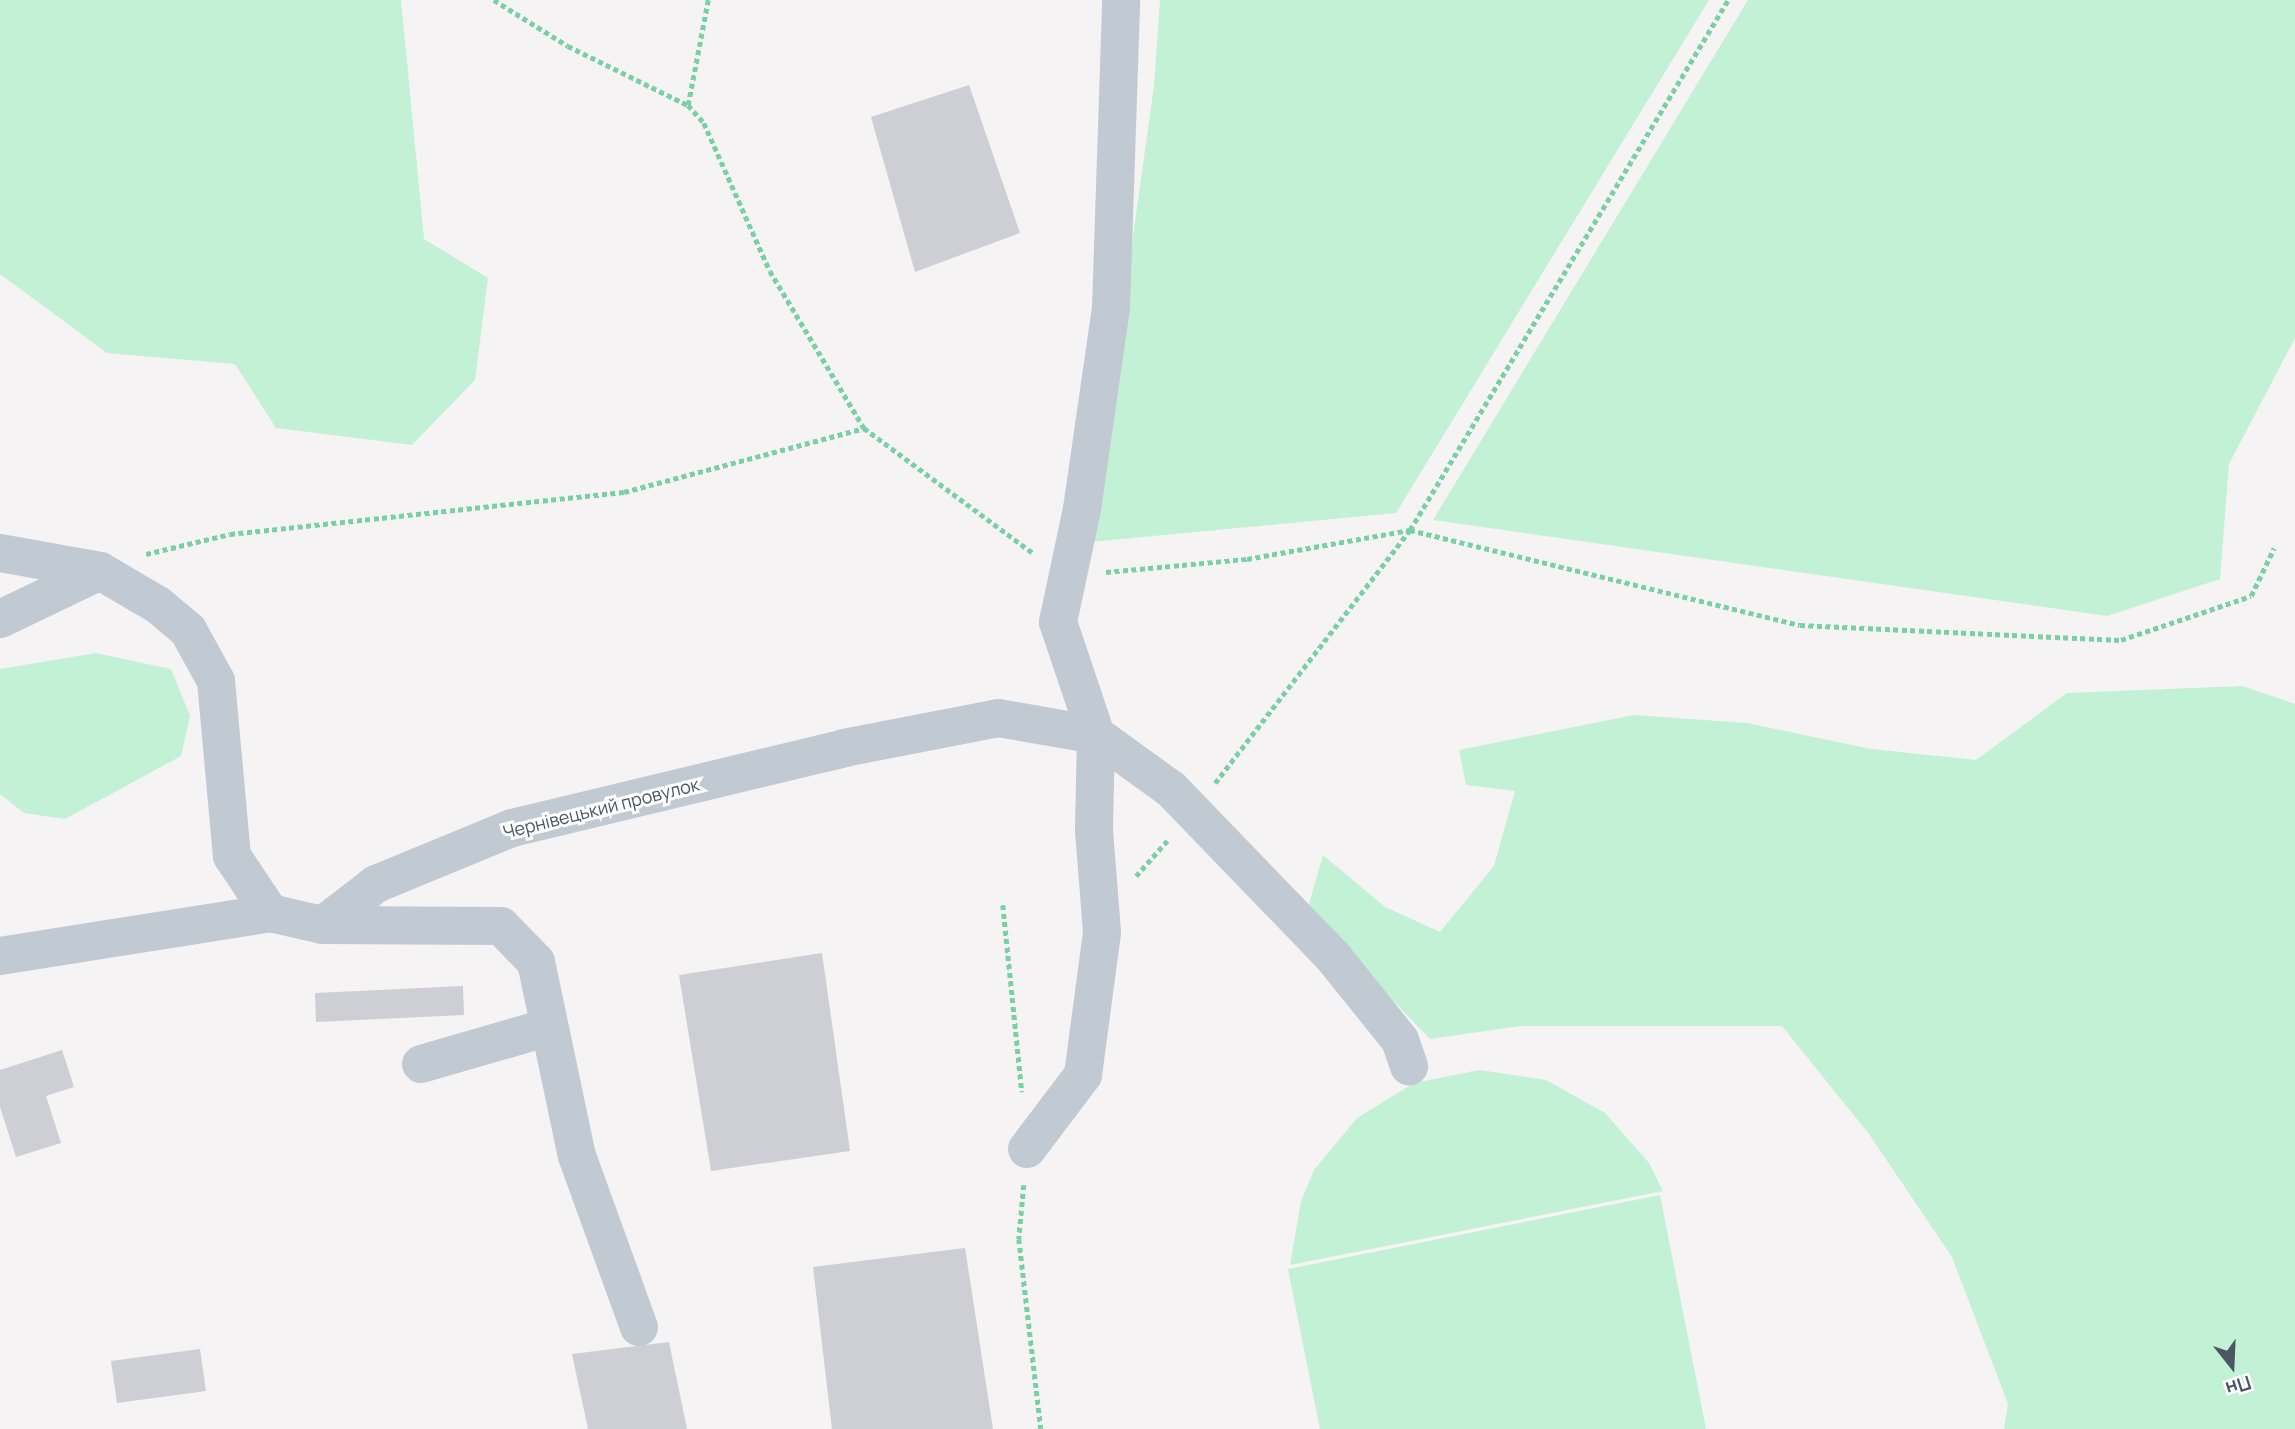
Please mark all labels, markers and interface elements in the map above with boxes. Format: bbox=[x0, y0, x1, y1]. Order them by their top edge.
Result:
street label: Чернівецький провулок bbox=[500, 773, 702, 843]
north arrow bbox=[2197, 1331, 2267, 1401]
text: Пн bbox=[2222, 1370, 2255, 1402]

